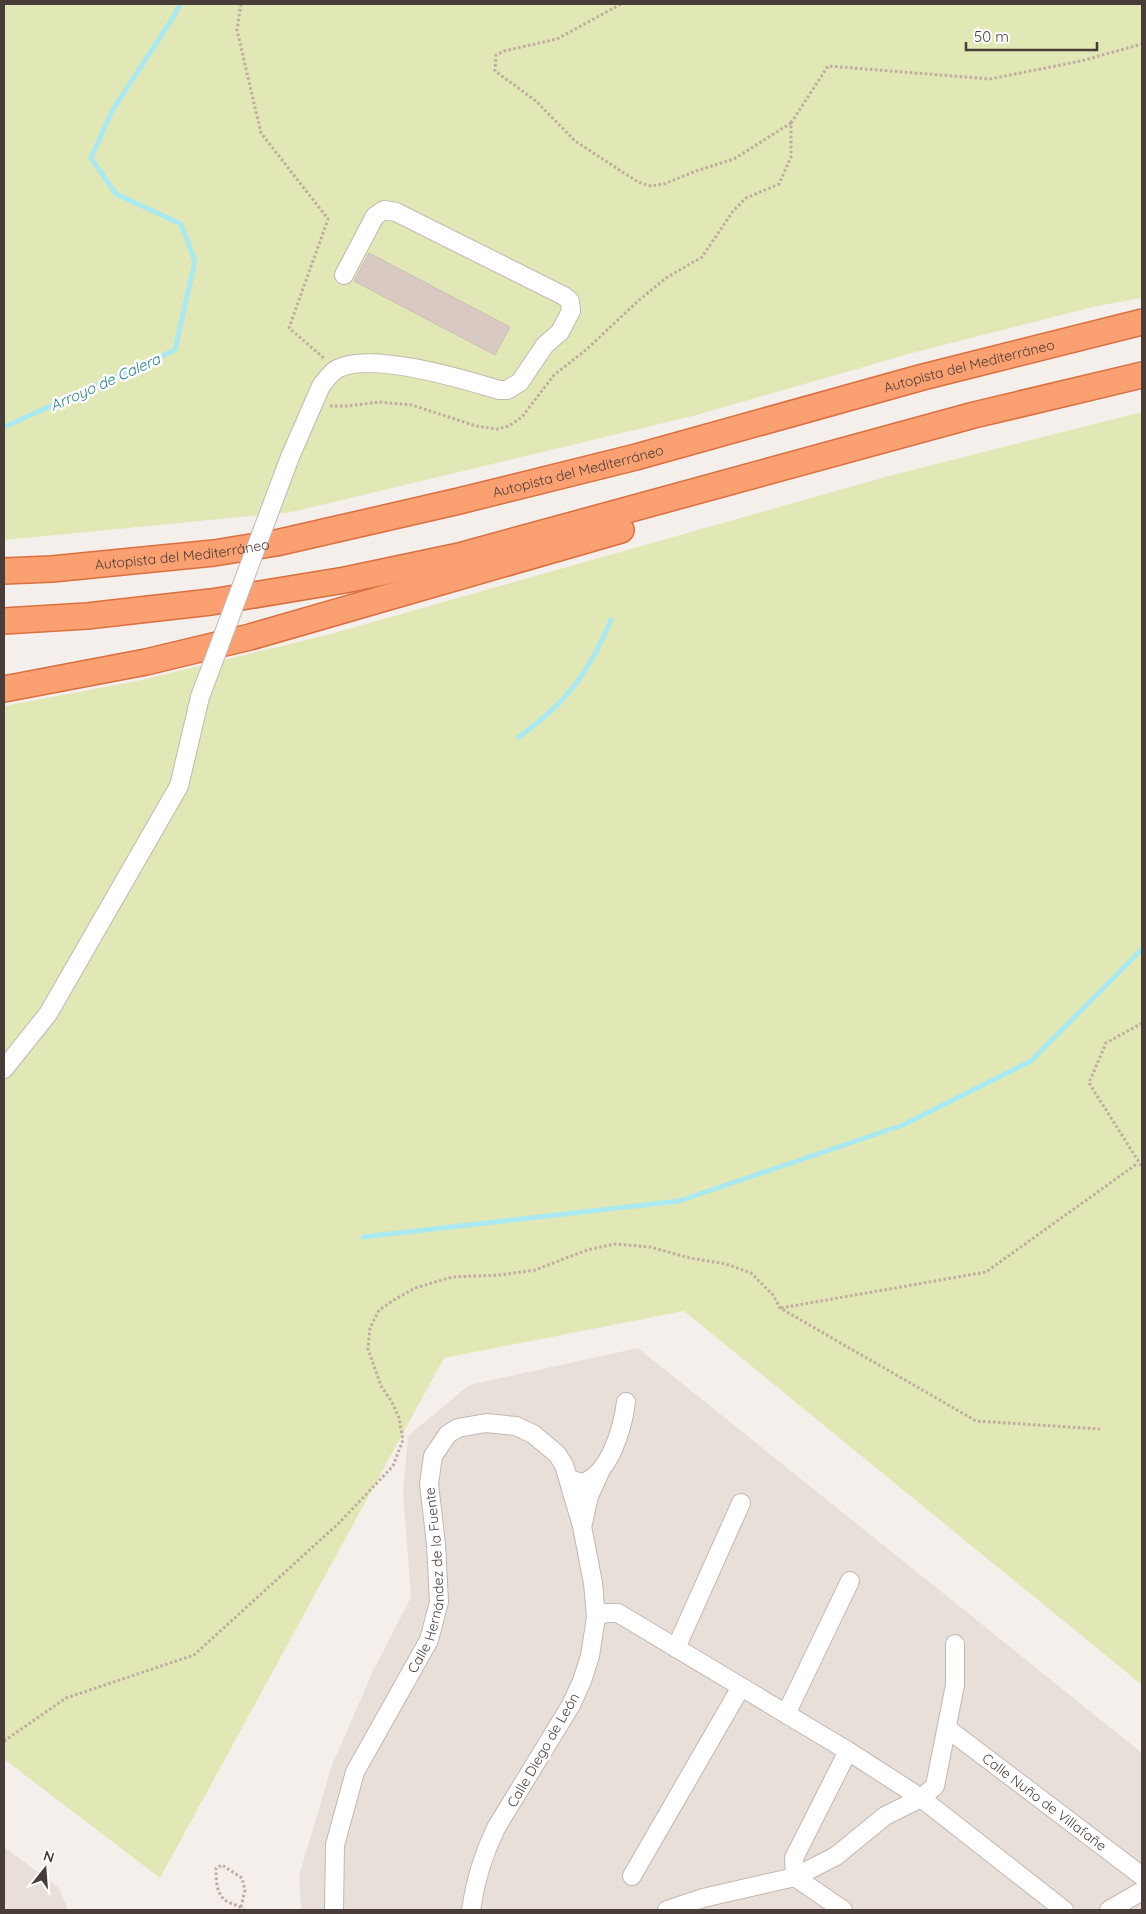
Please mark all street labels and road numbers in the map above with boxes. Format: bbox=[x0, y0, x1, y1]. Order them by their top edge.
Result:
street label: Autopista del Mediterráneo bbox=[881, 335, 1056, 397]
street label: Autopista del Mediterráneo bbox=[491, 441, 666, 501]
street label: Autopista del Mediterráneo bbox=[94, 535, 271, 574]
street label: Calle Hernández de la Fuente bbox=[403, 1486, 448, 1676]
street label: Calle Diego de León bbox=[503, 1689, 583, 1811]
street label: Calle Nuño de Villafañe bbox=[979, 1749, 1110, 1855]

